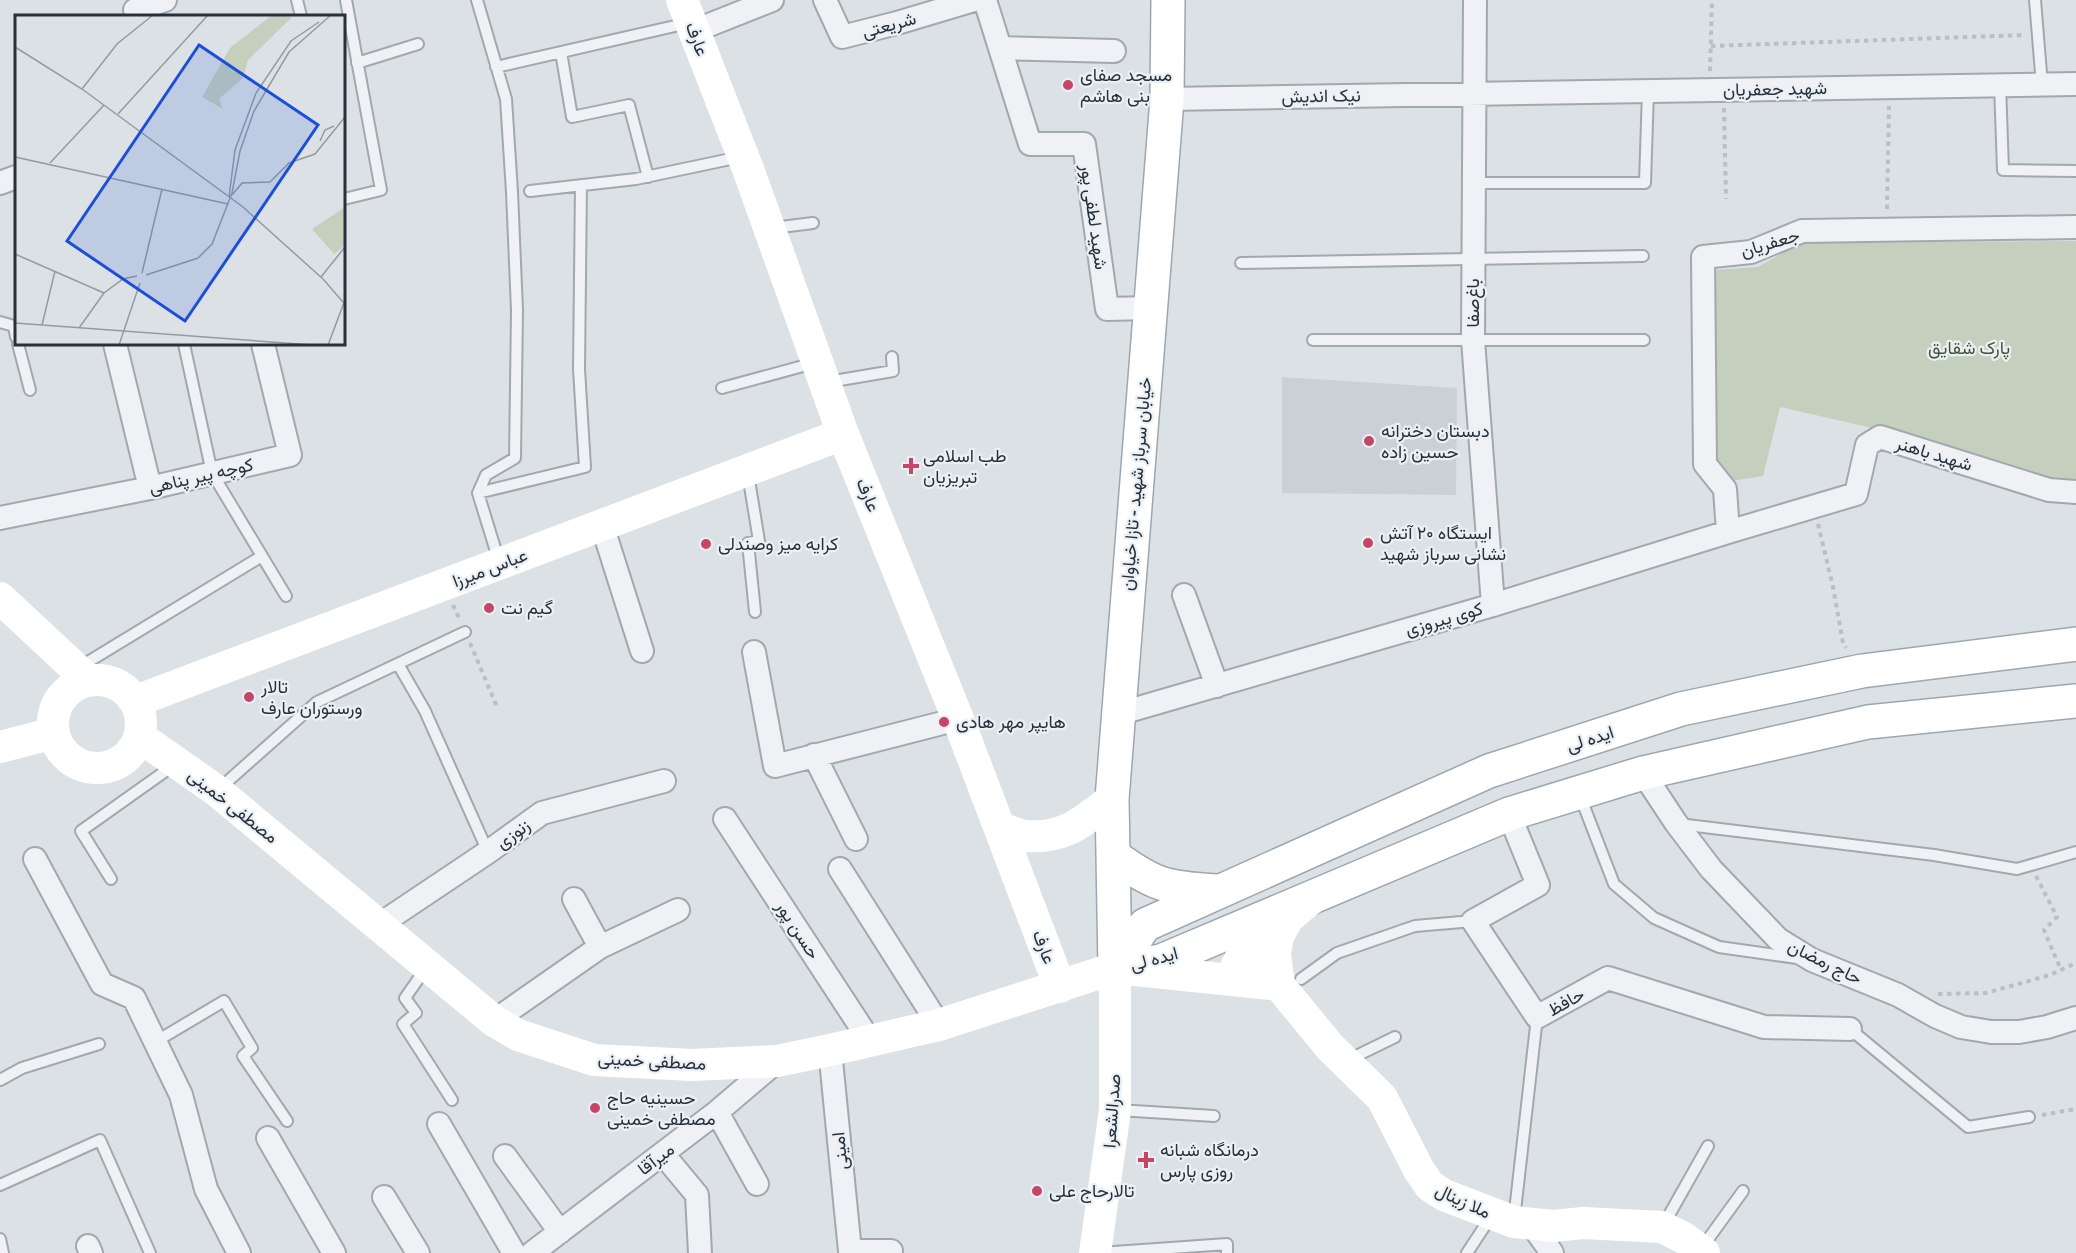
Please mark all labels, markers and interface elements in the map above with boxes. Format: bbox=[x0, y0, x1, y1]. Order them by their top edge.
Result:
street label: شریعتی bbox=[859, 5, 919, 44]
inset map bbox=[15, 15, 345, 345]
street label: عارف bbox=[680, 18, 715, 59]
place label: مسجد صفای بنی هاشم bbox=[1080, 62, 1172, 108]
street label: شهید جعفریان bbox=[1723, 75, 1827, 102]
marker: مسجد صفای بنی هاشم bbox=[1061, 78, 1075, 92]
street label: نیک اندیش bbox=[1281, 82, 1361, 109]
street label: شهید لطفی پور bbox=[1075, 162, 1114, 271]
street label: جعفریان bbox=[1737, 222, 1803, 263]
street label: باغ‌صفا bbox=[1460, 278, 1485, 328]
park label: پارک شقایق bbox=[1928, 335, 2010, 360]
street label: خیابان سرباز شهید - تازا خیاوان bbox=[1114, 376, 1157, 592]
place label: دبستان دخترانه حسین زاده bbox=[1381, 418, 1490, 464]
street label: شهید باهنر bbox=[1892, 430, 1976, 477]
marker: دبستان دخترانه حسین زاده bbox=[1362, 434, 1376, 448]
place label: طب اسلامی تبریزیان bbox=[923, 443, 1006, 489]
street label: کوچه پیر پناهی bbox=[146, 451, 256, 500]
marker: طب اسلامی تبریزیان bbox=[904, 459, 918, 473]
street label: عارف bbox=[850, 474, 887, 516]
place label: ایستگاه ۲۰ آتش نشانی سرباز شهید bbox=[1380, 520, 1506, 566]
place label: کرایه میز وصندلی bbox=[718, 531, 838, 556]
marker: ایستگاه ۲۰ آتش نشانی سرباز شهید bbox=[1361, 536, 1375, 550]
marker: کرایه میز وصندلی bbox=[699, 537, 713, 551]
street label: عباس میرزا bbox=[449, 542, 531, 593]
place label: گیم نت bbox=[501, 595, 553, 620]
street label: کوی پیروزی bbox=[1402, 596, 1486, 642]
marker: گیم نت bbox=[482, 601, 496, 615]
place label: تالار ورستوران عارف bbox=[260, 674, 362, 720]
marker: تالار ورستوران عارف bbox=[242, 690, 256, 704]
place label: هایپر مهر هادی bbox=[956, 709, 1066, 734]
marker: هایپر مهر هادی bbox=[937, 715, 951, 729]
street label: ایده لى bbox=[1563, 719, 1617, 758]
street label: مصطفی خمینی bbox=[183, 762, 284, 849]
street label: زنوزی bbox=[490, 813, 535, 855]
street label: حسن پور bbox=[770, 895, 827, 964]
street label: عارف bbox=[1027, 926, 1062, 967]
street label: حاج رمضان bbox=[1784, 933, 1866, 990]
street label: ایده لى bbox=[1127, 940, 1181, 977]
street label: حافظ bbox=[1543, 981, 1589, 1022]
street label: مصطفی خمینی bbox=[597, 1045, 707, 1076]
street label: صدرالشعرا bbox=[1096, 1073, 1127, 1149]
place label: حسینیه حاج مصطفی خمینی bbox=[607, 1085, 716, 1131]
marker: حسینیه حاج مصطفی خمینی bbox=[588, 1101, 602, 1115]
street label: امینی bbox=[825, 1131, 854, 1171]
street label: میرآقا bbox=[632, 1137, 679, 1181]
place label: درمانگاه شبانه روزی پارس bbox=[1160, 1137, 1259, 1183]
marker: درمانگاه شبانه روزی پارس bbox=[1137, 1151, 1155, 1169]
street label: ملا زینال bbox=[1431, 1177, 1495, 1224]
place label: تالارحاج علی bbox=[1049, 1178, 1134, 1203]
marker: تالارحاج علی bbox=[1030, 1184, 1044, 1198]

